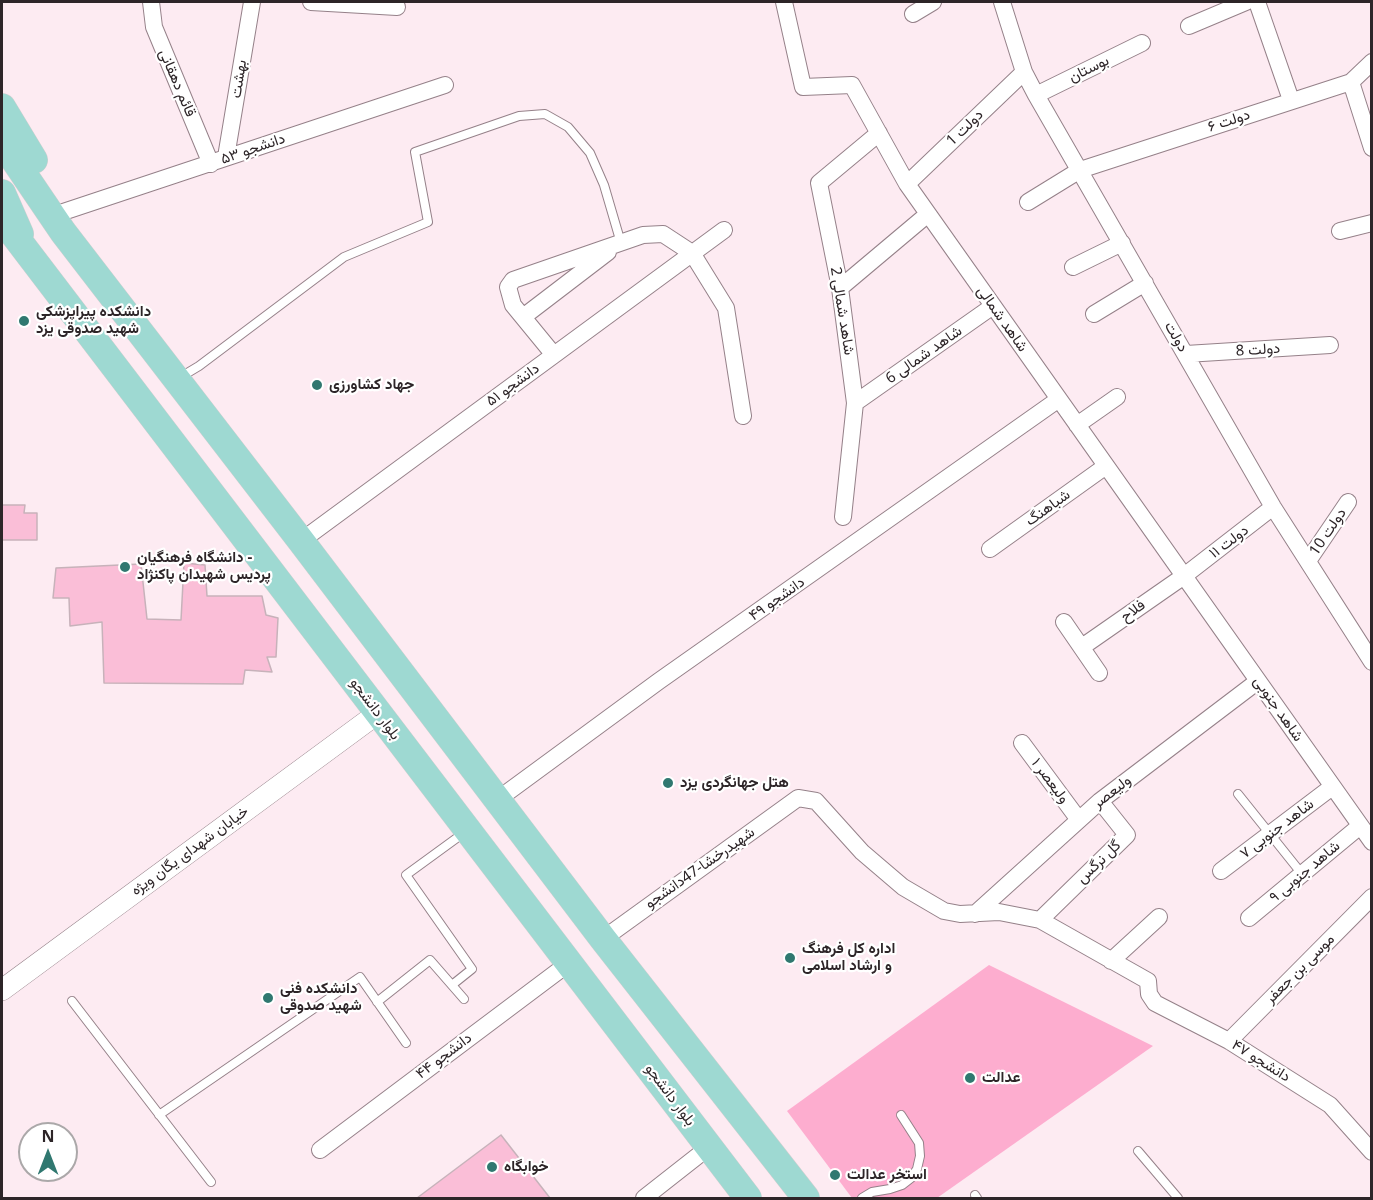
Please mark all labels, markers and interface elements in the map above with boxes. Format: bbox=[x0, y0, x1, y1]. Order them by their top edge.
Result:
street label: قائم دهقانی bbox=[155, 46, 199, 120]
street label: بوستان bbox=[1066, 52, 1112, 86]
street label: بهشت bbox=[227, 59, 251, 99]
street label: دولت 1 bbox=[943, 106, 987, 150]
street label: دولت ۶ bbox=[1206, 106, 1252, 136]
street label: دانشجو ۵۳ bbox=[218, 130, 288, 168]
street label: شاهد شمالی 2 bbox=[826, 266, 858, 356]
street label: شاهد شمالی bbox=[973, 283, 1031, 355]
place label: دانشکده پیراپزشکی شهید صدوقی یزد bbox=[36, 303, 151, 338]
marker: دانشکده پیراپزشکی شهید صدوقی یزد bbox=[17, 314, 31, 328]
street label: دولت bbox=[1160, 319, 1192, 355]
street label: شاهد شمالی 6 bbox=[882, 322, 966, 388]
street label: دولت 8 bbox=[1235, 339, 1281, 361]
street label: دانشجو ۵۱ bbox=[483, 360, 543, 410]
place label: جهاد کشاورزی bbox=[329, 376, 414, 394]
marker: جهاد کشاورزی bbox=[310, 378, 324, 392]
street label: شباهنگ bbox=[1022, 486, 1074, 530]
street label: دولت 10 bbox=[1306, 505, 1350, 559]
street label: دولت ۱۱ bbox=[1206, 521, 1252, 563]
place label: دانشگاه فرهنگیان - پردیس شهیدان پاکنژاد bbox=[137, 549, 271, 584]
marker: دانشگاه فرهنگیان - پردیس شهیدان پاکنژاد bbox=[118, 560, 132, 574]
street label: دانشجو ۴۹ bbox=[746, 573, 808, 625]
street label: فلاح bbox=[1117, 596, 1149, 626]
street label: شاهد جنوبی bbox=[1249, 673, 1307, 745]
street label: بلوار دانشجو bbox=[346, 674, 404, 744]
street label: ولیعصر ۱ bbox=[1027, 755, 1073, 807]
street label: ولیعصر bbox=[1089, 771, 1135, 813]
place label: هتل جهانگردی یزد bbox=[680, 774, 789, 792]
marker: هتل جهانگردی یزد bbox=[661, 776, 675, 790]
street label: شاهد جنوبی ۷ bbox=[1236, 795, 1318, 863]
street label: خیابان شهدای یگان ویژه bbox=[128, 802, 252, 900]
street label: شهیدرخشا-47دانشجو bbox=[642, 823, 758, 913]
street label: گل نرگس bbox=[1073, 837, 1125, 887]
street label: شاهد جنوبی ۹ bbox=[1266, 837, 1344, 907]
street label: موسی بن جعفر bbox=[1261, 930, 1339, 1008]
place label: اداره کل فرهنگ و ارشاد اسلامی bbox=[802, 940, 895, 975]
marker: اداره کل فرهنگ و ارشاد اسلامی bbox=[783, 951, 797, 965]
place label: دانشکده فنی شهید صدوقی bbox=[280, 980, 362, 1015]
marker: دانشکده فنی شهید صدوقی bbox=[261, 991, 275, 1005]
street label: دانشجو ۴۴ bbox=[412, 1029, 476, 1083]
street label: دانشجو ۴۷ bbox=[1228, 1036, 1294, 1086]
street label: بلوار دانشجو bbox=[641, 1060, 699, 1130]
place label: عدالت bbox=[982, 1069, 1021, 1087]
marker: عدالت bbox=[963, 1071, 977, 1085]
north arrow bbox=[18, 1122, 78, 1182]
text: N bbox=[41, 1125, 55, 1147]
place label: خوابگاه bbox=[504, 1158, 548, 1176]
marker: خوابگاه bbox=[485, 1160, 499, 1174]
place label: استخر عدالت bbox=[847, 1166, 927, 1184]
marker: استخر عدالت bbox=[828, 1168, 842, 1182]

